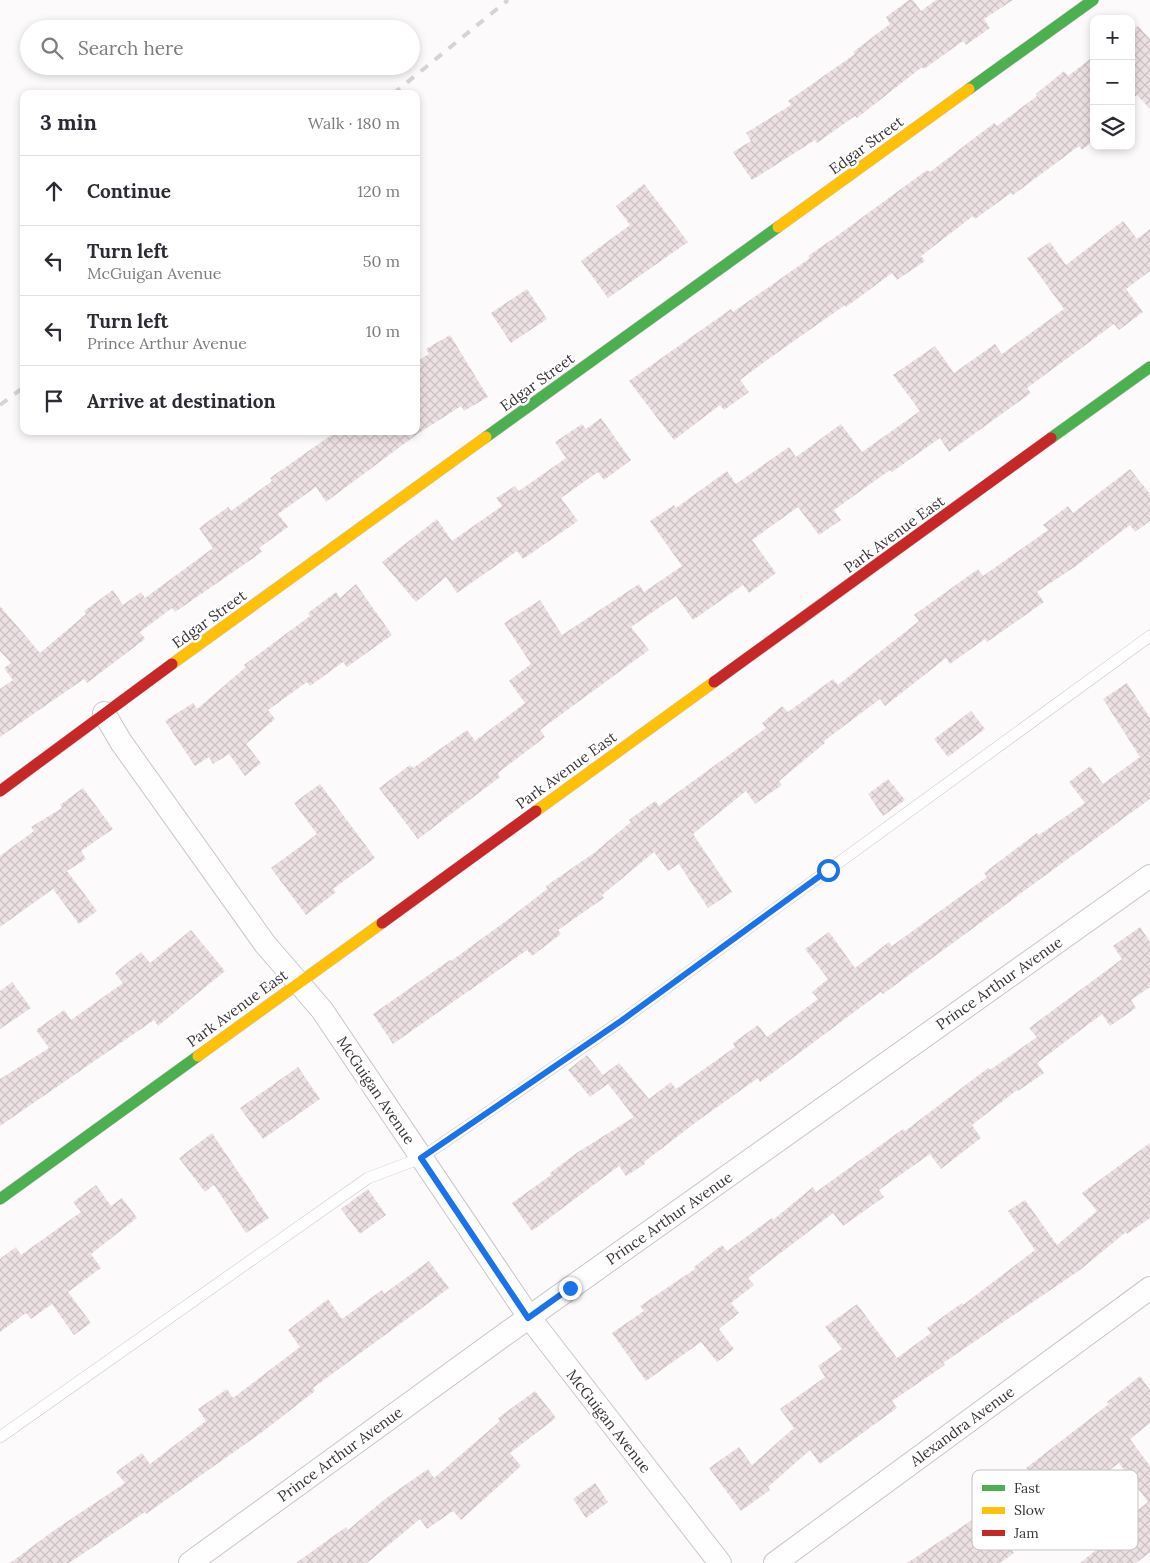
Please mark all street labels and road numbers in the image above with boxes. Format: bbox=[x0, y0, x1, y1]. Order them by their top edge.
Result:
street label: Edgar Street bbox=[825, 112, 907, 178]
street label: Edgar Street bbox=[496, 349, 578, 415]
street label: Park Avenue East bbox=[840, 491, 948, 577]
street label: Edgar Street bbox=[168, 586, 250, 652]
street label: Park Avenue East bbox=[512, 727, 620, 813]
street label: Prince Arthur Avenue bbox=[932, 932, 1066, 1034]
street label: Park Avenue East bbox=[183, 965, 291, 1051]
street label: McGuigan Avenue bbox=[333, 1032, 419, 1148]
street label: Prince Arthur Avenue bbox=[602, 1167, 736, 1269]
street label: McGuigan Avenue bbox=[563, 1365, 655, 1477]
street label: Alexandra Avenue bbox=[905, 1382, 1018, 1471]
street label: Prince Arthur Avenue bbox=[274, 1402, 406, 1506]

